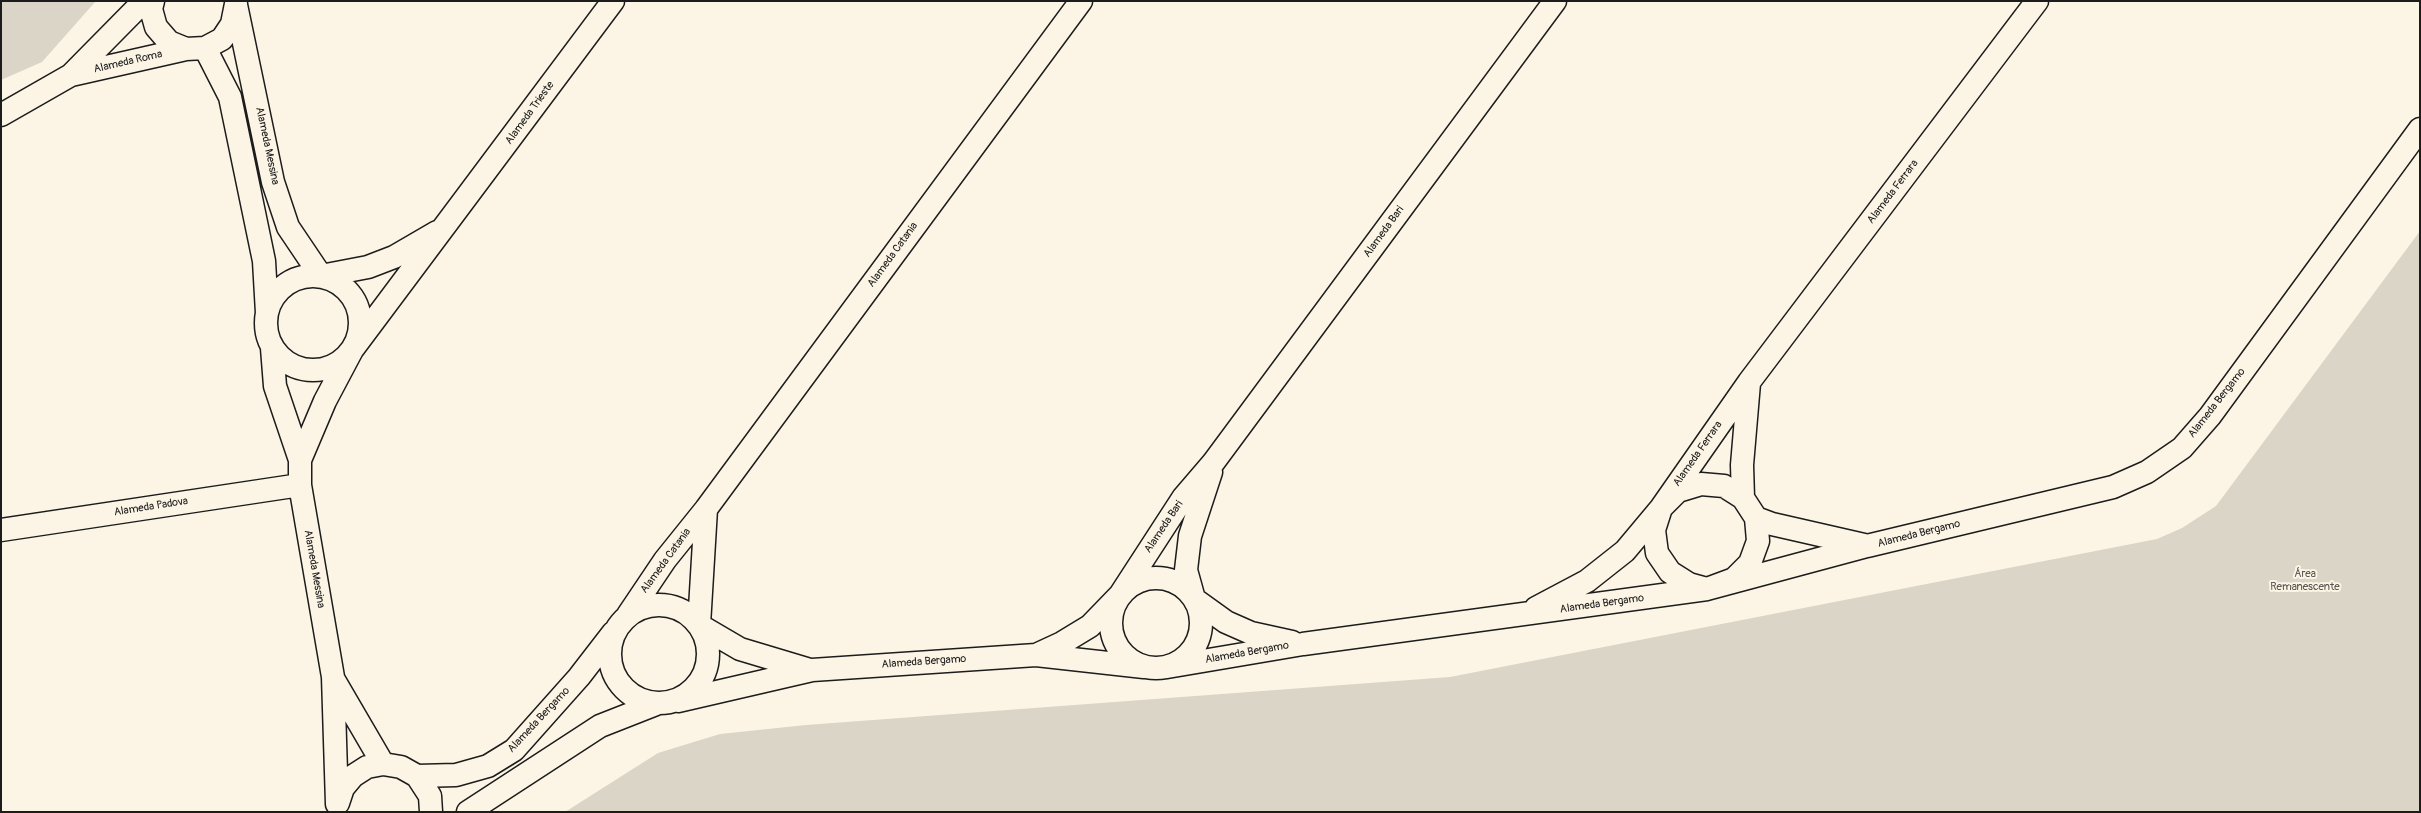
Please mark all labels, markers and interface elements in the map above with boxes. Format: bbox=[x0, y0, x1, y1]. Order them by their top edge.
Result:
street label: Alameda Roma bbox=[93, 48, 163, 76]
street label: Alameda Trieste bbox=[503, 79, 557, 147]
street label: Alameda Messina bbox=[252, 106, 282, 186]
street label: Alameda Ferrara bbox=[1865, 157, 1921, 227]
street label: Alameda Bari bbox=[1361, 204, 1407, 260]
street label: Alameda Catania bbox=[865, 220, 921, 290]
street label: Alameda Bergamo bbox=[2186, 366, 2248, 440]
street label: Alameda Ferrara bbox=[1671, 419, 1725, 489]
street label: Alameda Padova bbox=[113, 495, 189, 519]
street label: Alameda Bari bbox=[1142, 498, 1186, 556]
street label: Alameda Bergamo bbox=[1876, 517, 1962, 551]
street label: Alameda Catania bbox=[638, 526, 694, 596]
street label: Alameda Messina bbox=[301, 529, 327, 609]
park label: Área Remanescente bbox=[2270, 567, 2340, 593]
street label: Alameda Bergamo bbox=[1559, 592, 1645, 616]
street label: Alameda Bergamo bbox=[1204, 639, 1290, 667]
street label: Alameda Bergamo bbox=[881, 652, 967, 672]
street label: Alameda Bergamo bbox=[505, 684, 573, 756]

